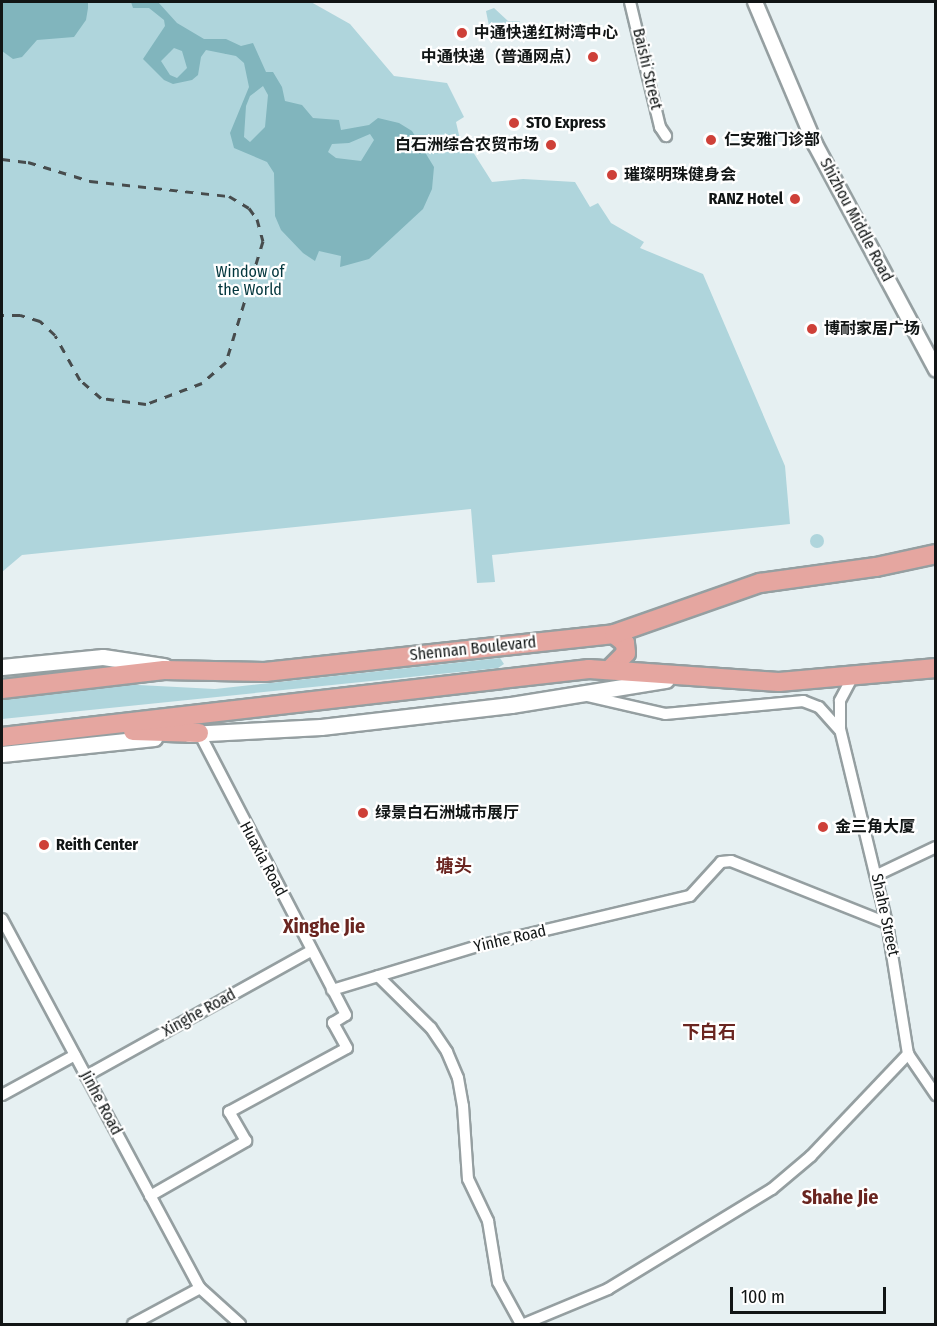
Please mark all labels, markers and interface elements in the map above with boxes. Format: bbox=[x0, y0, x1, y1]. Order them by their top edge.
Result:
place label: 中通快递红树湾中心 bbox=[474, 23, 618, 43]
marker: 中通快递红树湾中心 bbox=[455, 26, 469, 40]
street label: Baishi Street bbox=[628, 26, 666, 112]
place label: 中通快递（普通网点） bbox=[421, 47, 581, 67]
marker: 中通快递（普通网点） bbox=[586, 50, 600, 64]
place label: STO Express bbox=[526, 113, 606, 133]
marker: STO Express bbox=[507, 116, 521, 130]
place label: 仁安雅门诊部 bbox=[724, 130, 820, 150]
marker: 仁安雅门诊部 bbox=[702, 131, 720, 149]
place label: 白石洲综合农贸市场 bbox=[395, 135, 539, 155]
marker: 白石洲综合农贸市场 bbox=[544, 138, 558, 152]
street label: Shizhou Middle Road bbox=[815, 155, 897, 285]
place label: 璀璨明珠健身会 bbox=[624, 165, 736, 185]
marker: 璀璨明珠健身会 bbox=[605, 168, 619, 182]
place label: RANZ Hotel bbox=[709, 189, 783, 209]
marker: RANZ Hotel bbox=[788, 192, 802, 206]
park label: Window of the World bbox=[216, 262, 284, 300]
place label: 博耐家居广场 bbox=[824, 319, 920, 339]
marker: 博耐家居广场 bbox=[805, 322, 819, 336]
street label: Shennan Boulevard bbox=[409, 633, 537, 665]
place label: 绿景白石洲城市展厅 bbox=[375, 803, 519, 823]
marker: 绿景白石洲城市展厅 bbox=[356, 806, 370, 820]
place label: 金三角大厦 bbox=[835, 817, 915, 837]
street label: Huaxia Road bbox=[235, 818, 291, 900]
marker: 金三角大厦 bbox=[816, 820, 830, 834]
place label: Reith Center bbox=[56, 835, 138, 855]
marker: Reith Center bbox=[37, 838, 51, 852]
district label: 塘头 bbox=[436, 855, 472, 877]
street label: Shahe Street bbox=[867, 872, 903, 958]
district label: Xinghe Jie bbox=[283, 914, 365, 938]
street label: Yinhe Road bbox=[472, 921, 548, 957]
street label: Xinghe Road bbox=[159, 985, 239, 1041]
district label: 下白石 bbox=[682, 1021, 736, 1043]
street label: Jinhe Road bbox=[76, 1068, 126, 1138]
district label: Shahe Jie bbox=[802, 1185, 878, 1209]
scale bar bbox=[733, 1275, 889, 1313]
text: 100 m bbox=[741, 1286, 785, 1308]

